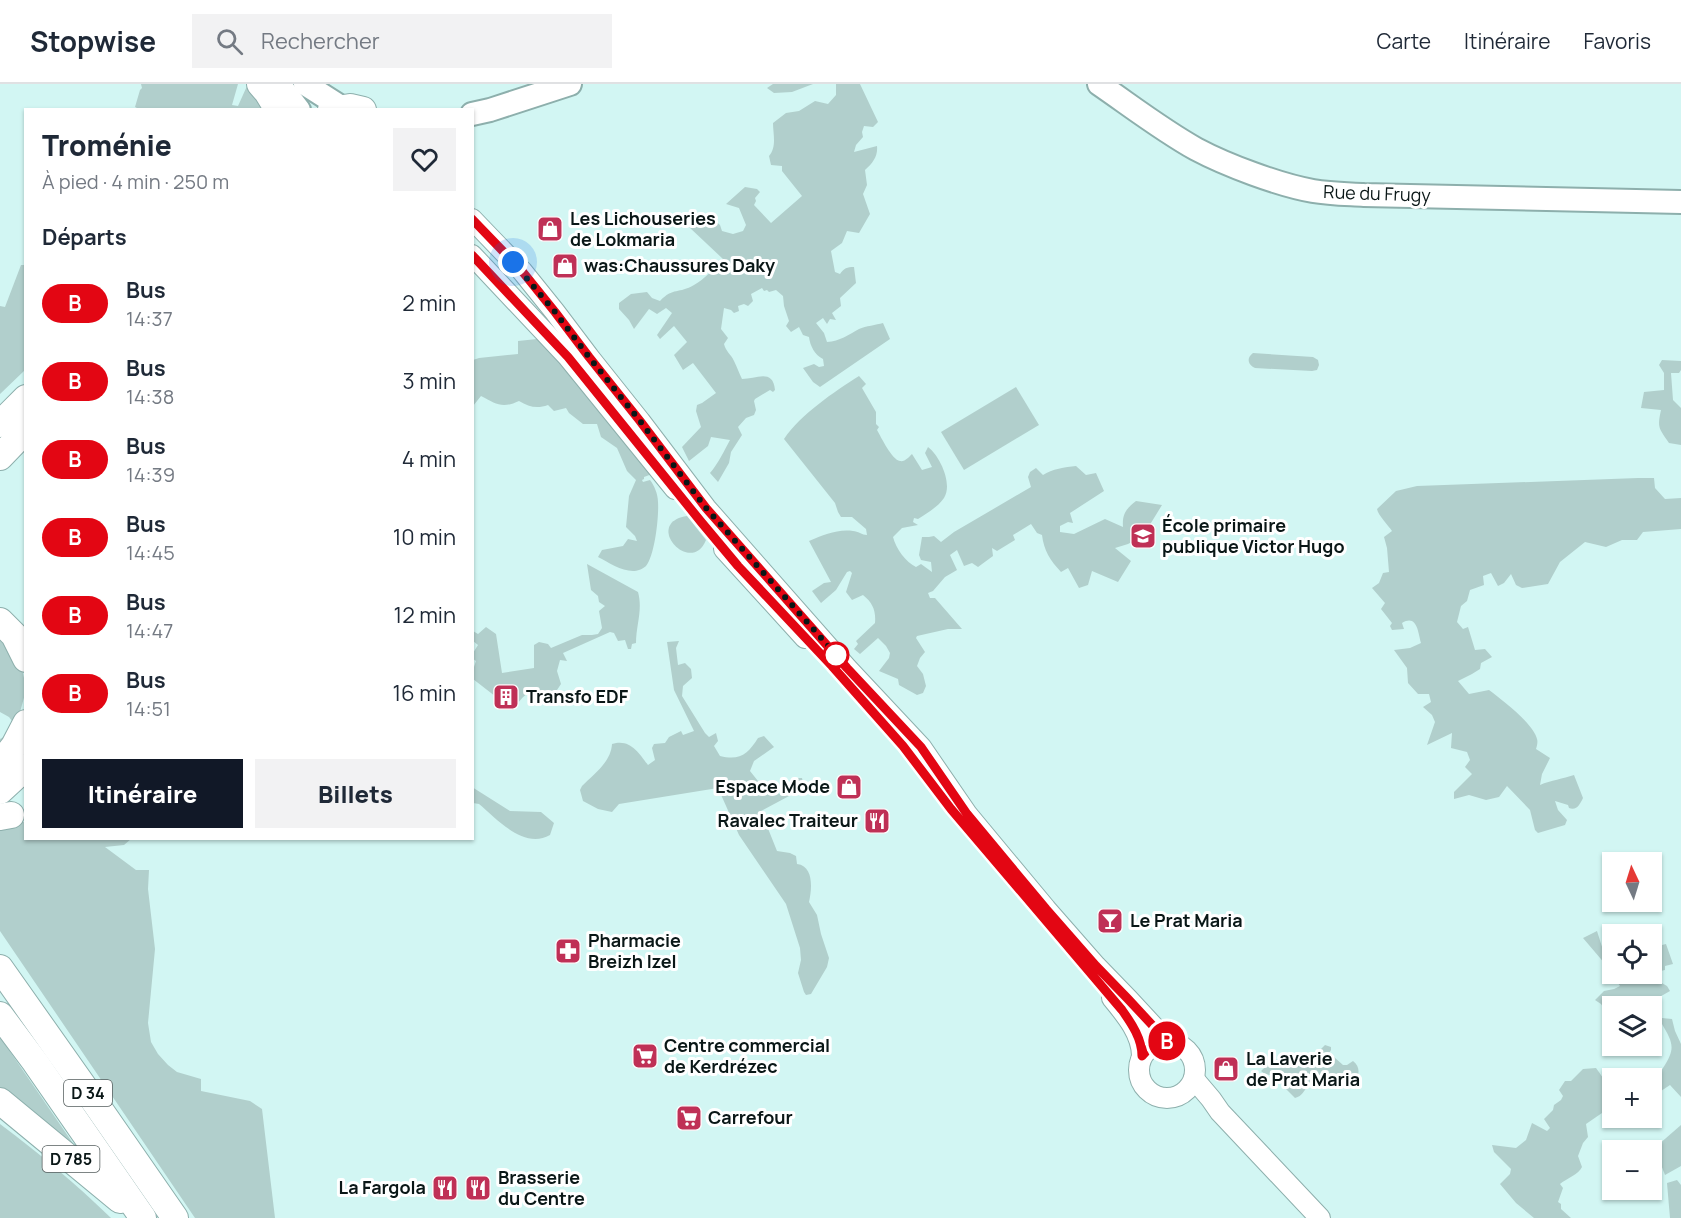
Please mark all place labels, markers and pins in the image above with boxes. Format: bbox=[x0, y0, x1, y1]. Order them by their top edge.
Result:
place label: Les Lichouseries de Lokmaria bbox=[570, 206, 716, 251]
shop icon: Les Lichouseries de Lokmaria bbox=[535, 214, 565, 244]
shop icon: was:Chaussures Daky bbox=[550, 251, 580, 281]
place label: was:Chaussures Daky bbox=[584, 253, 775, 277]
place label: École primaire publique Victor Hugo bbox=[1162, 513, 1345, 558]
school or university icon: École primaire publique Victor Hugo bbox=[1128, 521, 1158, 551]
unlabelled marker bbox=[823, 642, 849, 668]
building icon: Transfo EDF bbox=[491, 682, 521, 712]
place label: Transfo EDF bbox=[526, 684, 629, 708]
shop icon: Espace Mode bbox=[834, 772, 864, 802]
place label: Espace Mode bbox=[715, 774, 830, 798]
restaurant icon: Ravalec Traiteur bbox=[862, 806, 892, 836]
place label: Ravalec Traiteur bbox=[718, 808, 858, 832]
bar icon: Le Prat Maria bbox=[1095, 906, 1125, 936]
place label: Le Prat Maria bbox=[1130, 908, 1243, 932]
place label: Pharmacie Breizh Izel bbox=[588, 928, 681, 973]
pharmacy icon: Pharmacie Breizh Izel bbox=[553, 936, 583, 966]
place label: Centre commercial de Kerdrézec bbox=[664, 1033, 830, 1078]
supermarket icon: Centre commercial de Kerdrézec bbox=[630, 1041, 660, 1071]
place label: La Laverie de Prat Maria bbox=[1246, 1046, 1360, 1091]
shop icon: La Laverie de Prat Maria bbox=[1211, 1054, 1241, 1084]
supermarket icon: Carrefour bbox=[674, 1103, 704, 1133]
place label: Carrefour bbox=[708, 1105, 793, 1129]
place label: Brasserie du Centre bbox=[498, 1165, 585, 1210]
restaurant icon: La Fargola bbox=[430, 1173, 460, 1203]
restaurant icon: Brasserie du Centre bbox=[463, 1173, 493, 1203]
place label: La Fargola bbox=[339, 1175, 426, 1199]

